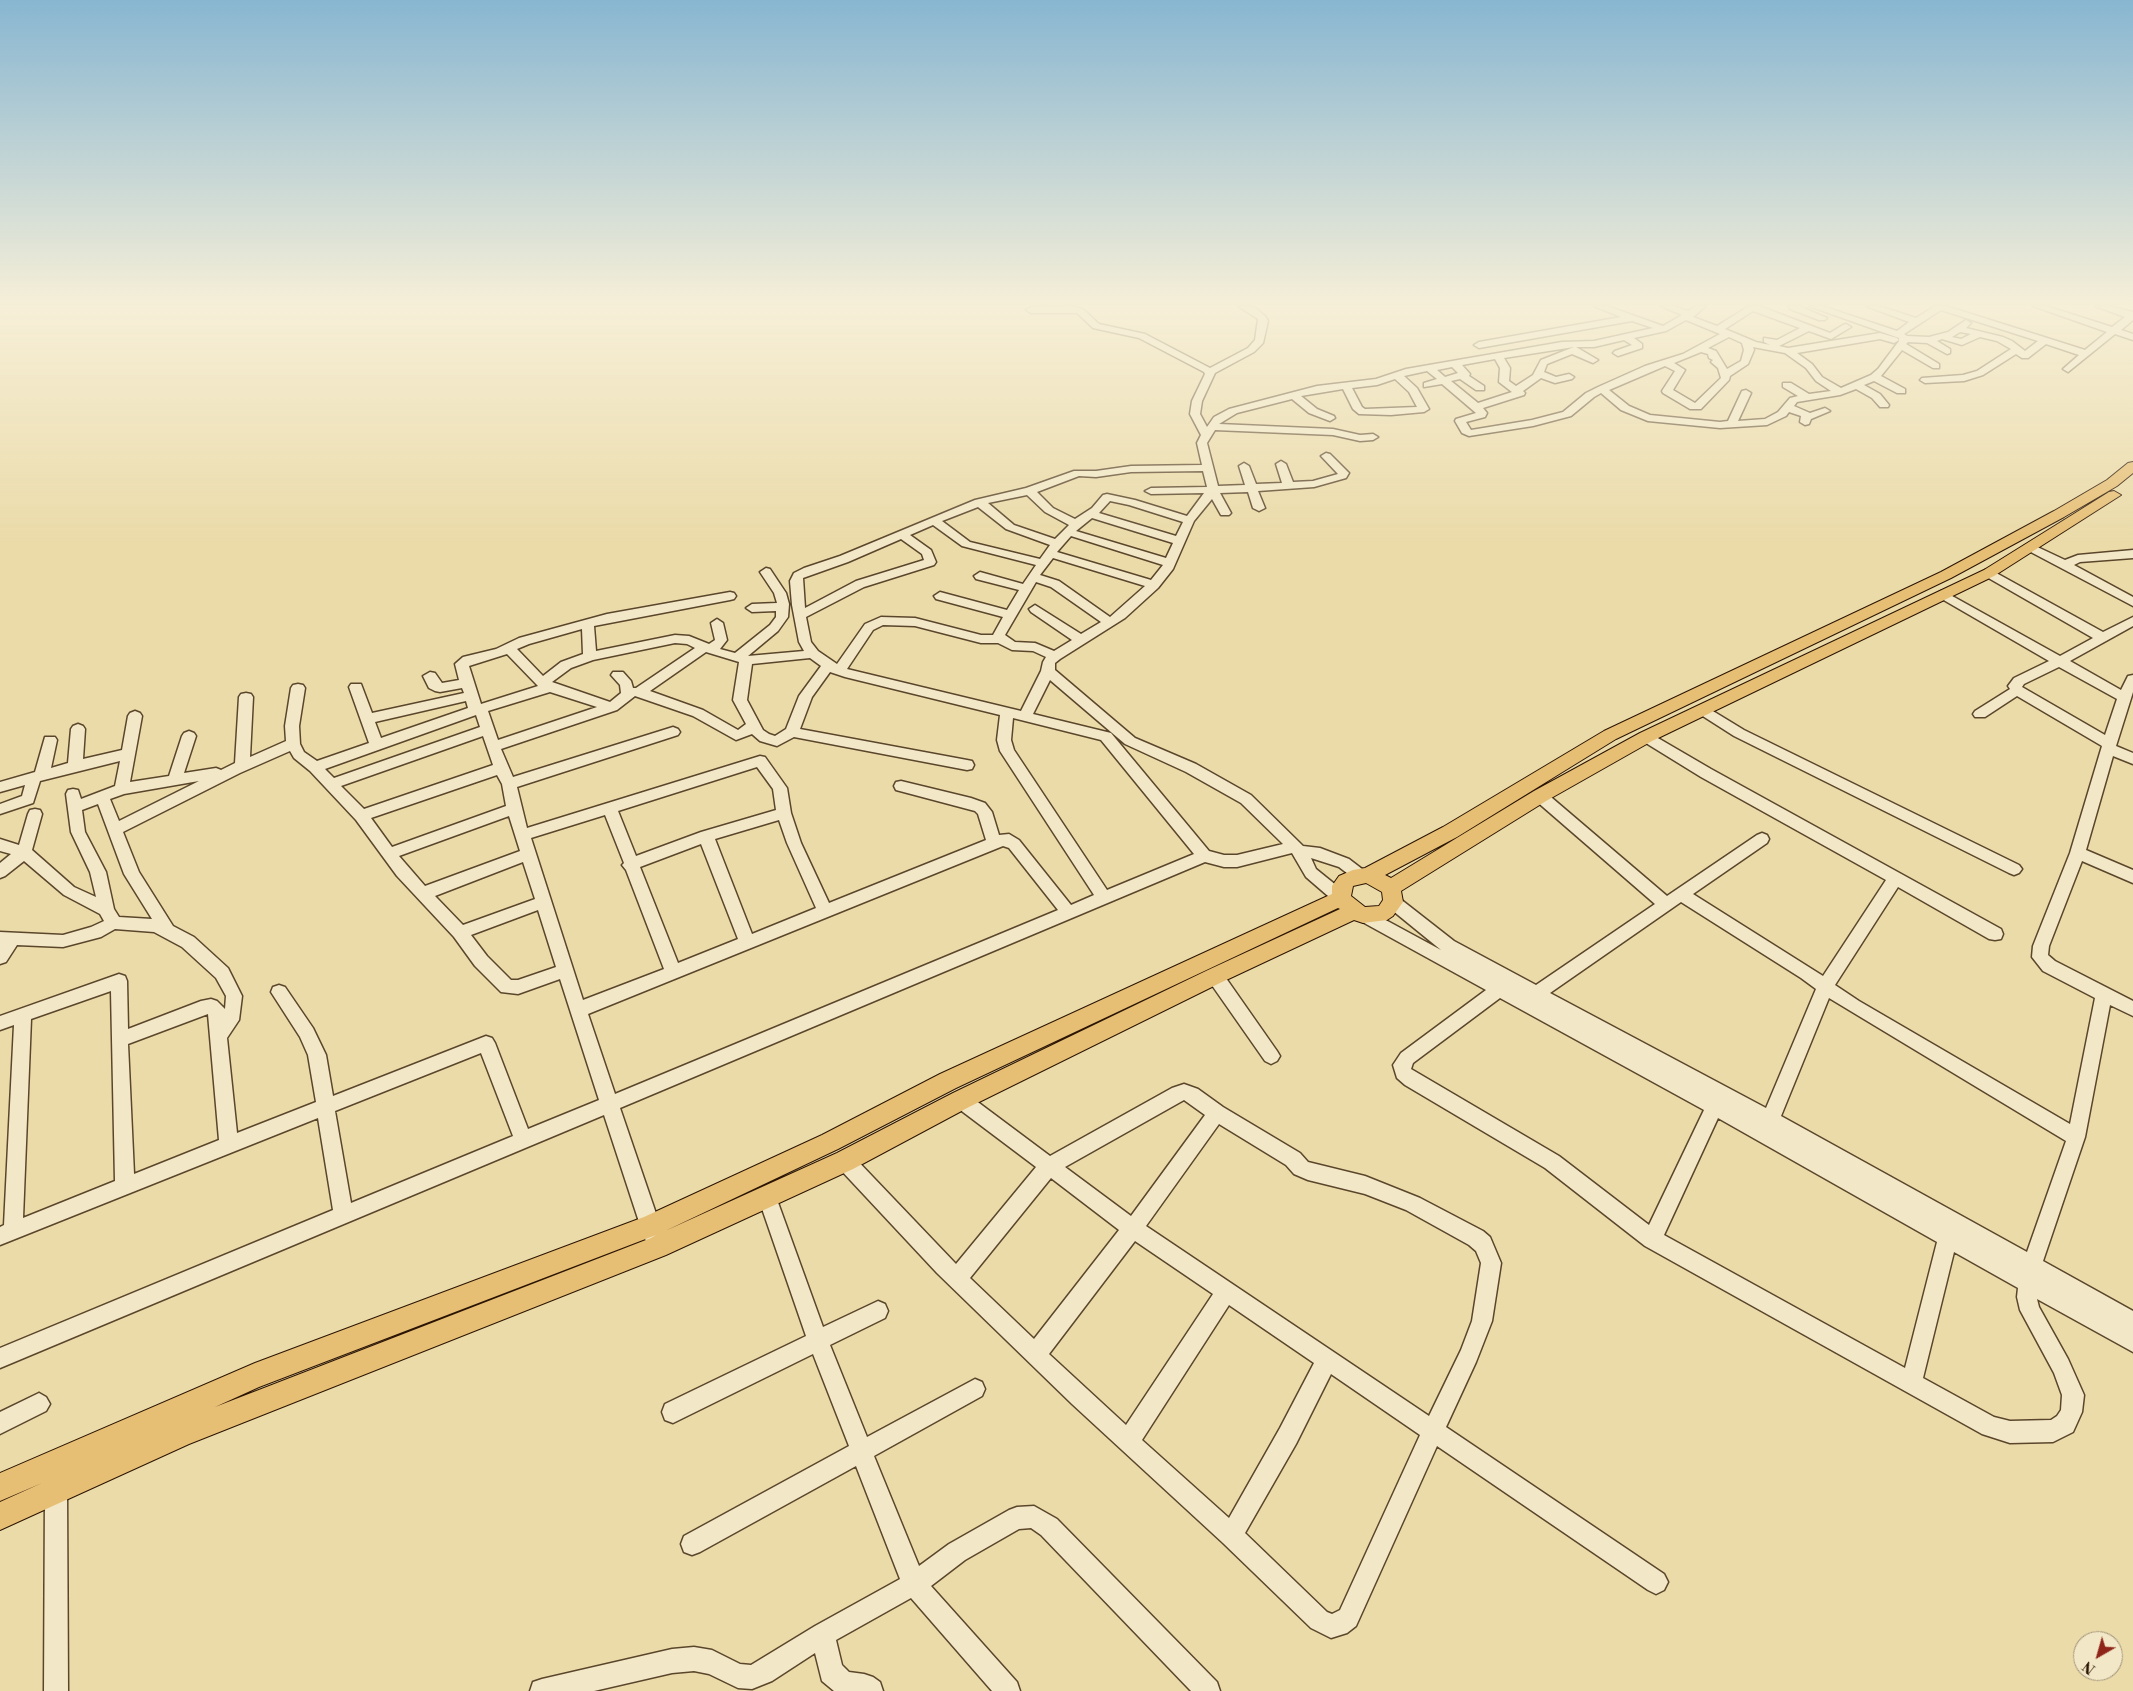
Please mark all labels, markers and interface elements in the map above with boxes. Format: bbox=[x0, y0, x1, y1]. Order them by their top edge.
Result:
north arrow bbox=[2073, 1631, 2123, 1681]
text: N bbox=[2079, 1657, 2099, 1678]

